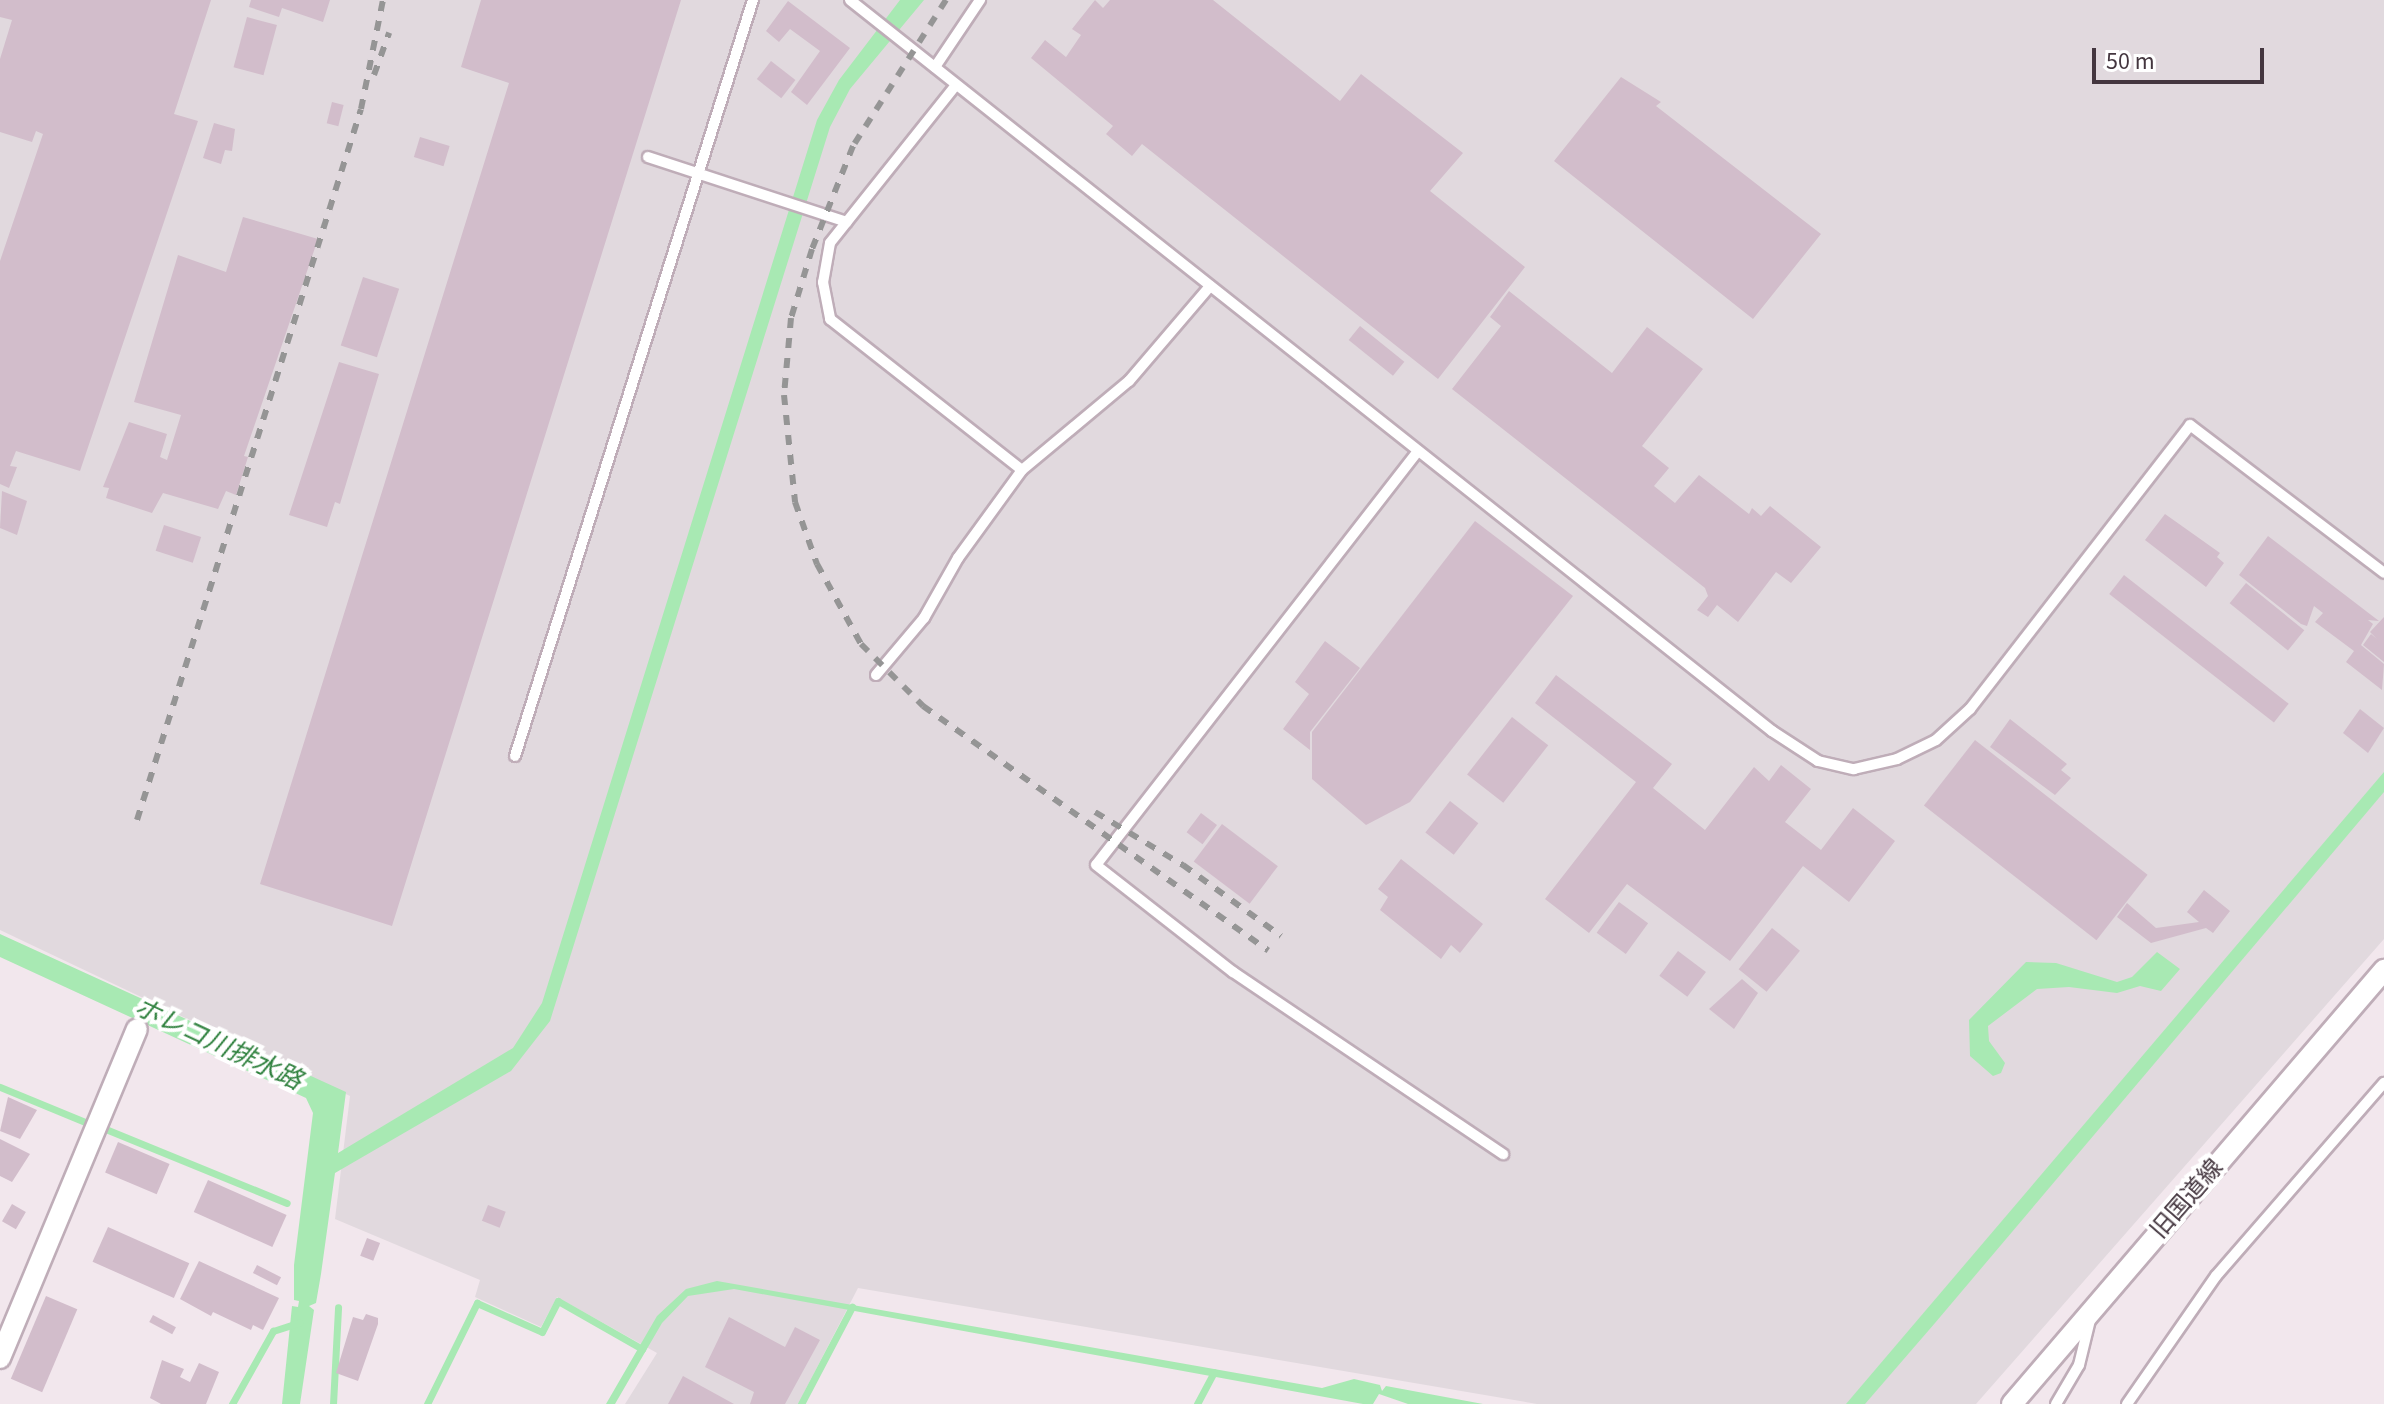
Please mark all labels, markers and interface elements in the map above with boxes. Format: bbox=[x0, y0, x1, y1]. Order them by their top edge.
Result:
scale bar bbox=[2096, 32, 2268, 82]
text: 50 m bbox=[2106, 44, 2155, 79]
water label: ホレコ川排水路 bbox=[129, 991, 307, 1097]
street label: 旧国道線 bbox=[2145, 1153, 2229, 1245]

